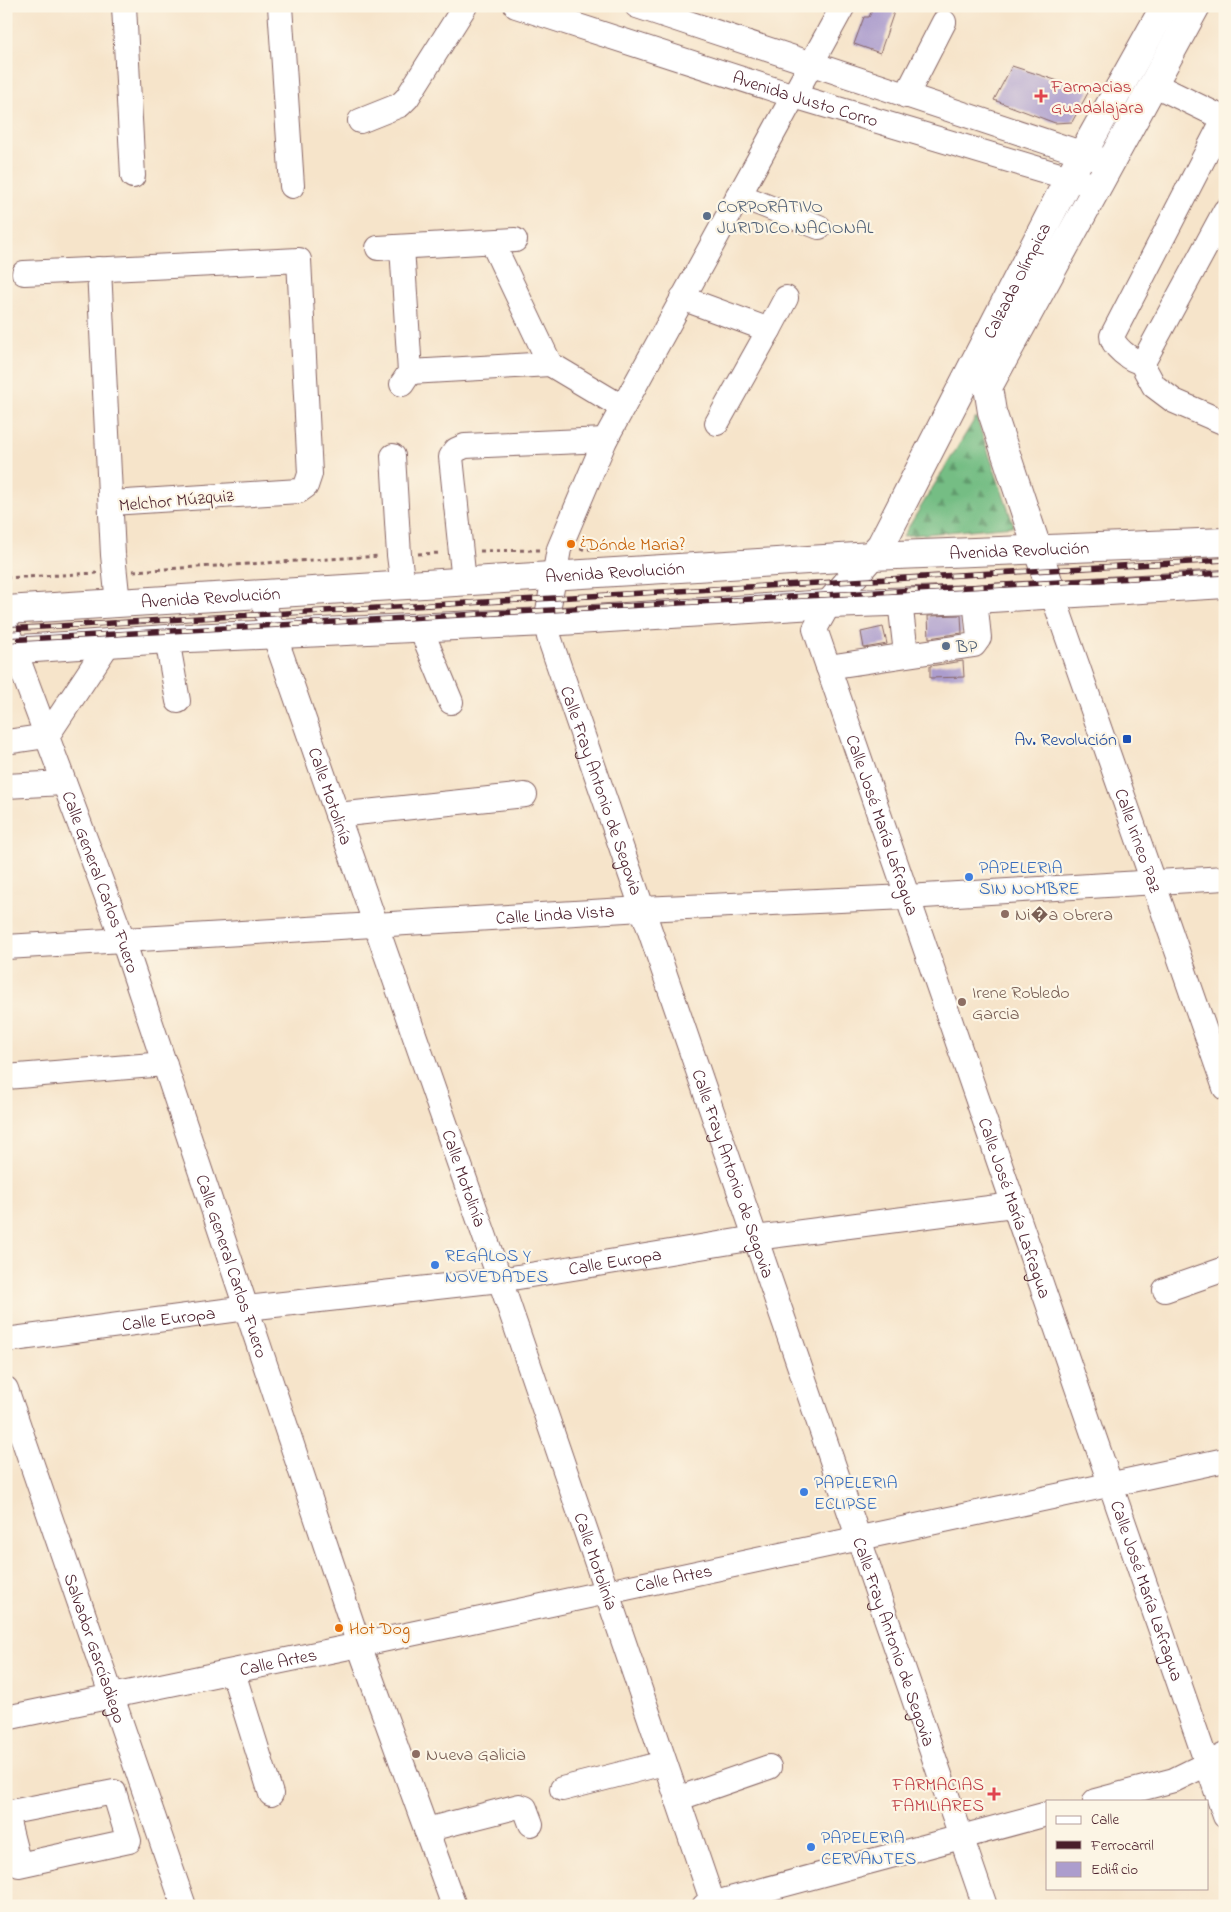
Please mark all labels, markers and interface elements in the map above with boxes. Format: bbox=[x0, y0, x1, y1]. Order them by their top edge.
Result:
street label: Avenida Justo Corro bbox=[729, 66, 881, 135]
place label: Farmacias Guadalajara bbox=[1050, 75, 1143, 122]
marker: Farmacias Guadalajara bbox=[1035, 90, 1047, 102]
place label: CORPORATIVO JURIDICO NACIONAL bbox=[717, 195, 874, 242]
marker: CORPORATIVO JURIDICO NACIONAL bbox=[701, 210, 713, 222]
street label: Calzada Olímpica bbox=[978, 219, 1059, 344]
street label: Melchor Múzquiz bbox=[118, 484, 235, 520]
place label: ¿Dónde Maria? bbox=[580, 533, 685, 559]
street label: Avenida Revolución bbox=[949, 536, 1090, 568]
marker: ¿Dónde Maria? bbox=[565, 538, 577, 550]
street label: Avenida Revolución bbox=[544, 557, 686, 591]
street label: Avenida Revolución bbox=[140, 582, 281, 617]
place label: BP bbox=[955, 635, 978, 661]
marker: BP bbox=[940, 640, 952, 652]
street label: Calle Fray Antonio de Segovia bbox=[552, 683, 648, 899]
place label: Av. Revolución bbox=[1014, 728, 1117, 754]
street label: Calle José María Lafragua bbox=[838, 732, 924, 919]
marker: Av. Revolución bbox=[1121, 733, 1133, 745]
street label: Calle Motolinía bbox=[300, 744, 358, 849]
street label: Calle Irineo Paz bbox=[1106, 785, 1167, 897]
street label: Calle General Carlos Fuero bbox=[53, 788, 144, 977]
place label: PAPELERIA SIN NOMBRE bbox=[979, 856, 1079, 903]
marker: PAPELERIA SIN NOMBRE bbox=[963, 871, 975, 883]
street label: Calle Linda Vista bbox=[495, 900, 615, 933]
place label: Ni�a Obrera bbox=[1015, 903, 1113, 929]
marker: Ni�a Obrera bbox=[999, 908, 1011, 920]
place label: Irene Robledo Garcia bbox=[972, 981, 1070, 1028]
marker: Irene Robledo Garcia bbox=[956, 996, 968, 1008]
street label: Calle Fray Antonio de Segovia bbox=[683, 1066, 779, 1282]
street label: Calle José María Lafragua bbox=[970, 1115, 1056, 1302]
street label: Calle Motolinía bbox=[433, 1127, 492, 1231]
street label: Calle General Carlos Fuero bbox=[187, 1171, 273, 1362]
street label: Calle Europa bbox=[567, 1243, 664, 1284]
place label: REGALOS Y NOVEDADES bbox=[445, 1244, 548, 1291]
marker: REGALOS Y NOVEDADES bbox=[429, 1259, 441, 1271]
street label: Calle Europa bbox=[121, 1301, 217, 1339]
place label: PAPELERIA ECLIPSE bbox=[814, 1471, 898, 1518]
marker: PAPELERIA ECLIPSE bbox=[798, 1486, 810, 1498]
street label: Calle José María Lafragua bbox=[1102, 1497, 1188, 1685]
street label: Calle Motolinía bbox=[566, 1510, 623, 1614]
street label: Calle Fray Antonio de Segovia bbox=[844, 1534, 940, 1750]
street label: Calle Artes bbox=[633, 1559, 715, 1601]
street label: Salvador Garcíadiego bbox=[55, 1570, 131, 1727]
place label: Hot Dog bbox=[349, 1617, 410, 1644]
marker: Hot Dog bbox=[333, 1622, 345, 1634]
street label: Calle Artes bbox=[238, 1643, 320, 1684]
place label: Nueva Galicia bbox=[426, 1743, 526, 1769]
marker: Nueva Galicia bbox=[410, 1748, 422, 1760]
place label: FARMACIAS FAMILIARES bbox=[891, 1773, 984, 1820]
marker: FARMACIAS FAMILIARES bbox=[988, 1788, 1000, 1800]
legend bbox=[1046, 1800, 1208, 1890]
text: Calle bbox=[1091, 1809, 1119, 1831]
place label: PAPELERIA CERVANTES bbox=[821, 1826, 916, 1873]
text: Ferrocarril bbox=[1090, 1835, 1154, 1857]
marker: PAPELERIA CERVANTES bbox=[805, 1841, 817, 1853]
text: Edificio bbox=[1091, 1859, 1138, 1881]

